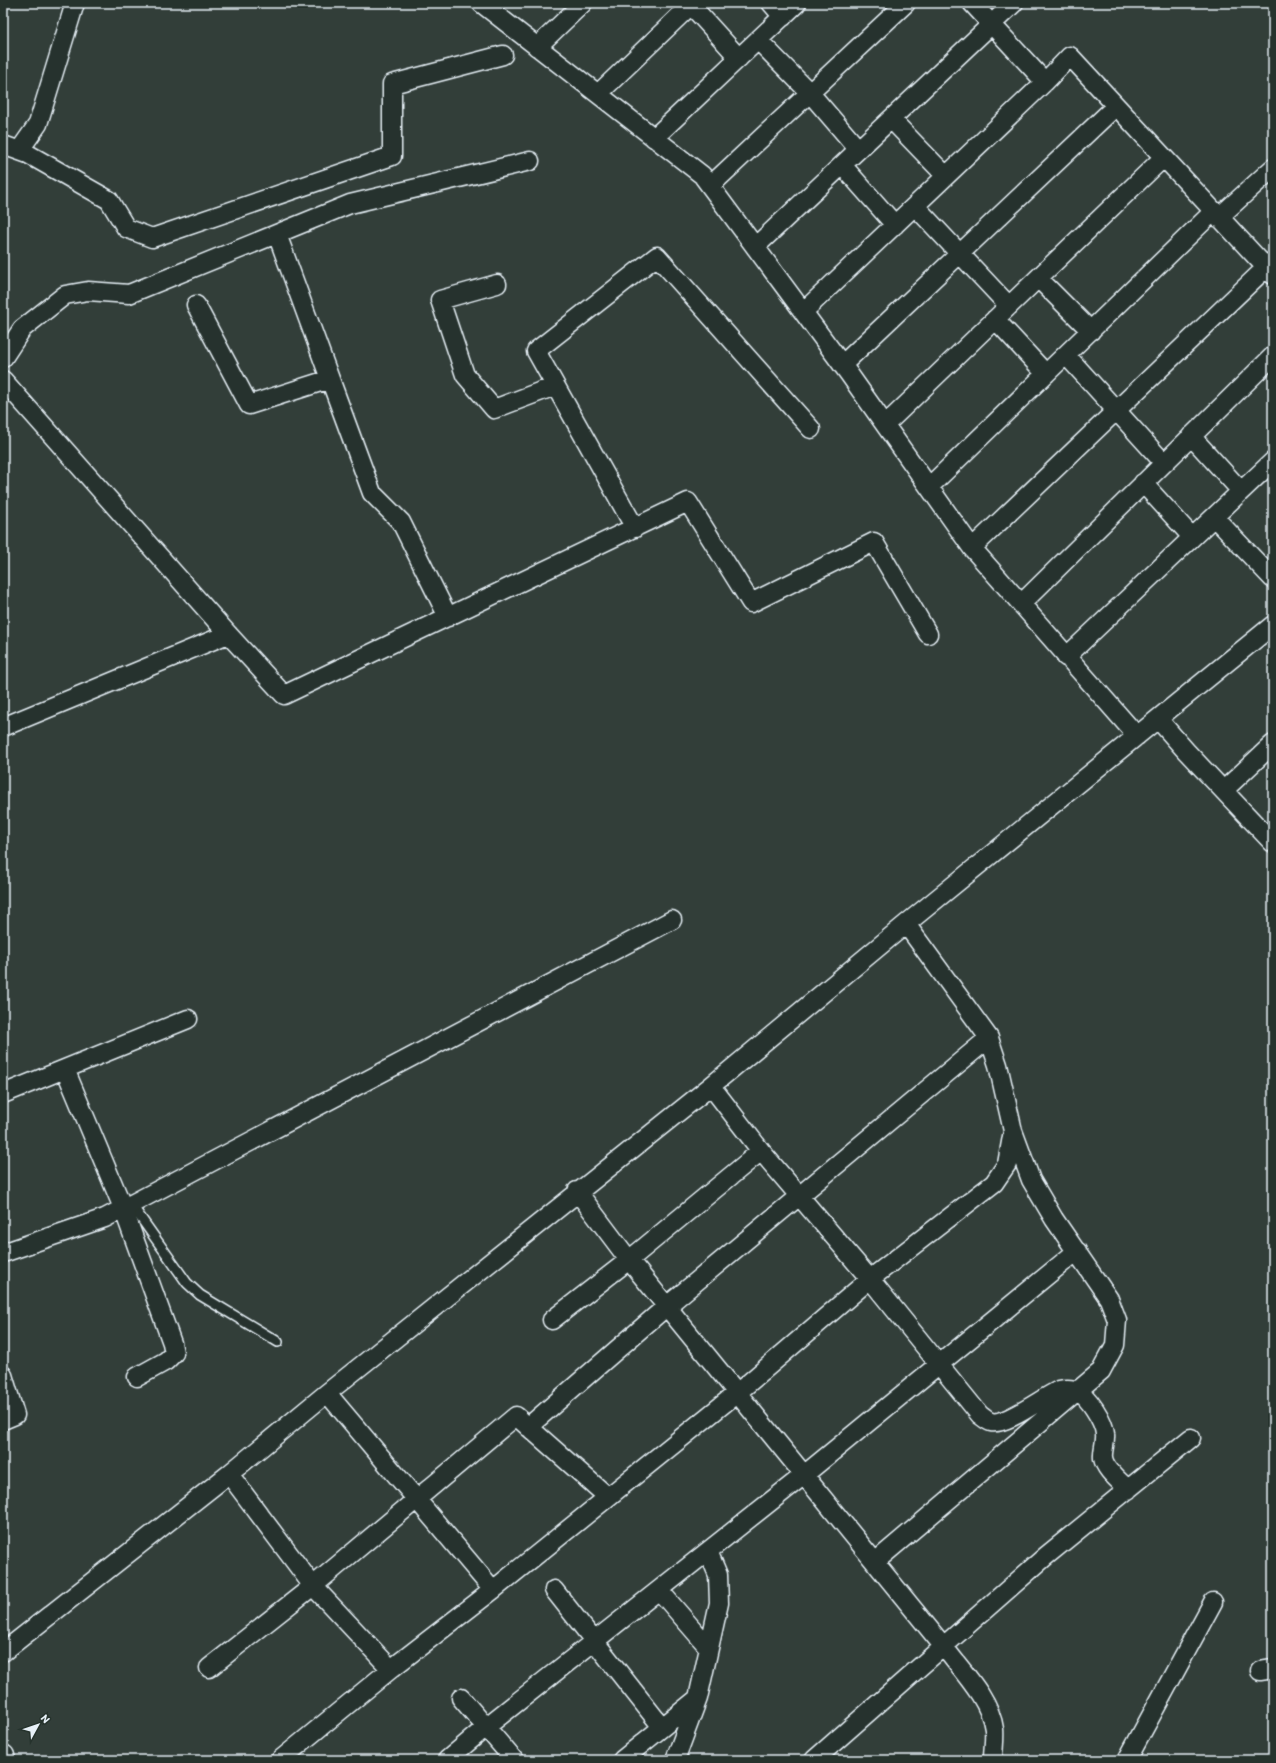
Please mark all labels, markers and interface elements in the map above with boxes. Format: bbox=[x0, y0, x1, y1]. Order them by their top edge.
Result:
north arrow bbox=[18, 1705, 58, 1745]
text: N bbox=[38, 1712, 53, 1726]

